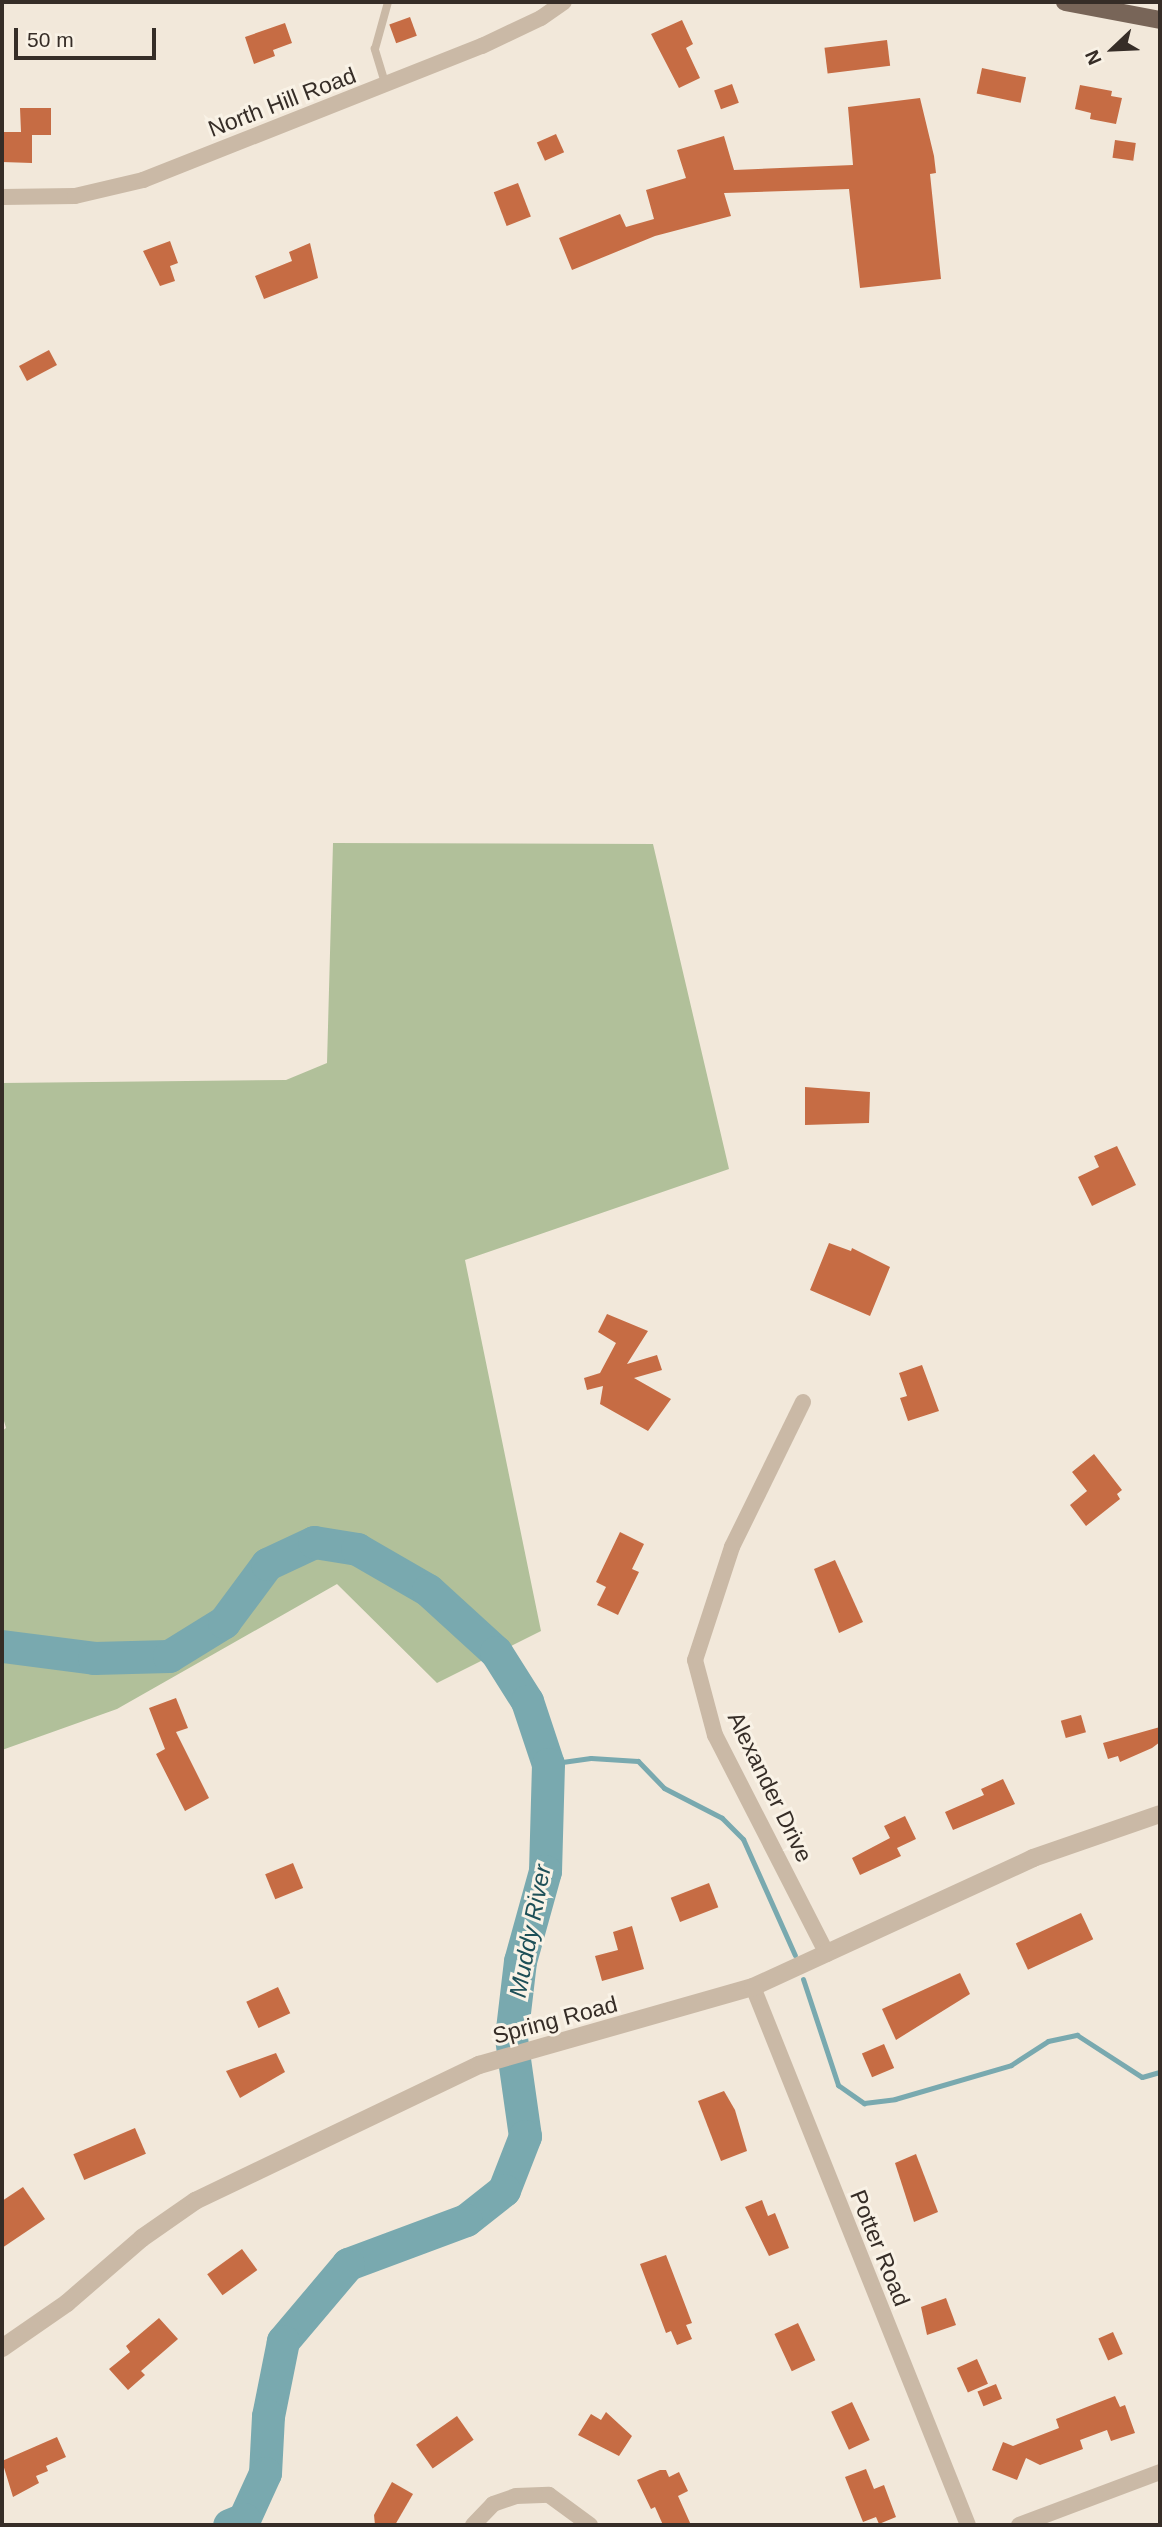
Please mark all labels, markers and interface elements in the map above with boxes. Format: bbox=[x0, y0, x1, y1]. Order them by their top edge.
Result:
scale bar bbox=[18, 14, 159, 58]
north arrow bbox=[1078, 14, 1148, 84]
text: 50 m bbox=[27, 28, 74, 51]
text: N bbox=[1081, 47, 1106, 68]
street label: North Hill Road bbox=[204, 61, 360, 143]
street label: Alexander Drive bbox=[722, 1707, 818, 1867]
water label: Muddy River bbox=[503, 1862, 557, 2000]
street label: Spring Road bbox=[490, 1990, 620, 2050]
street label: Potter Road bbox=[844, 2186, 916, 2310]

